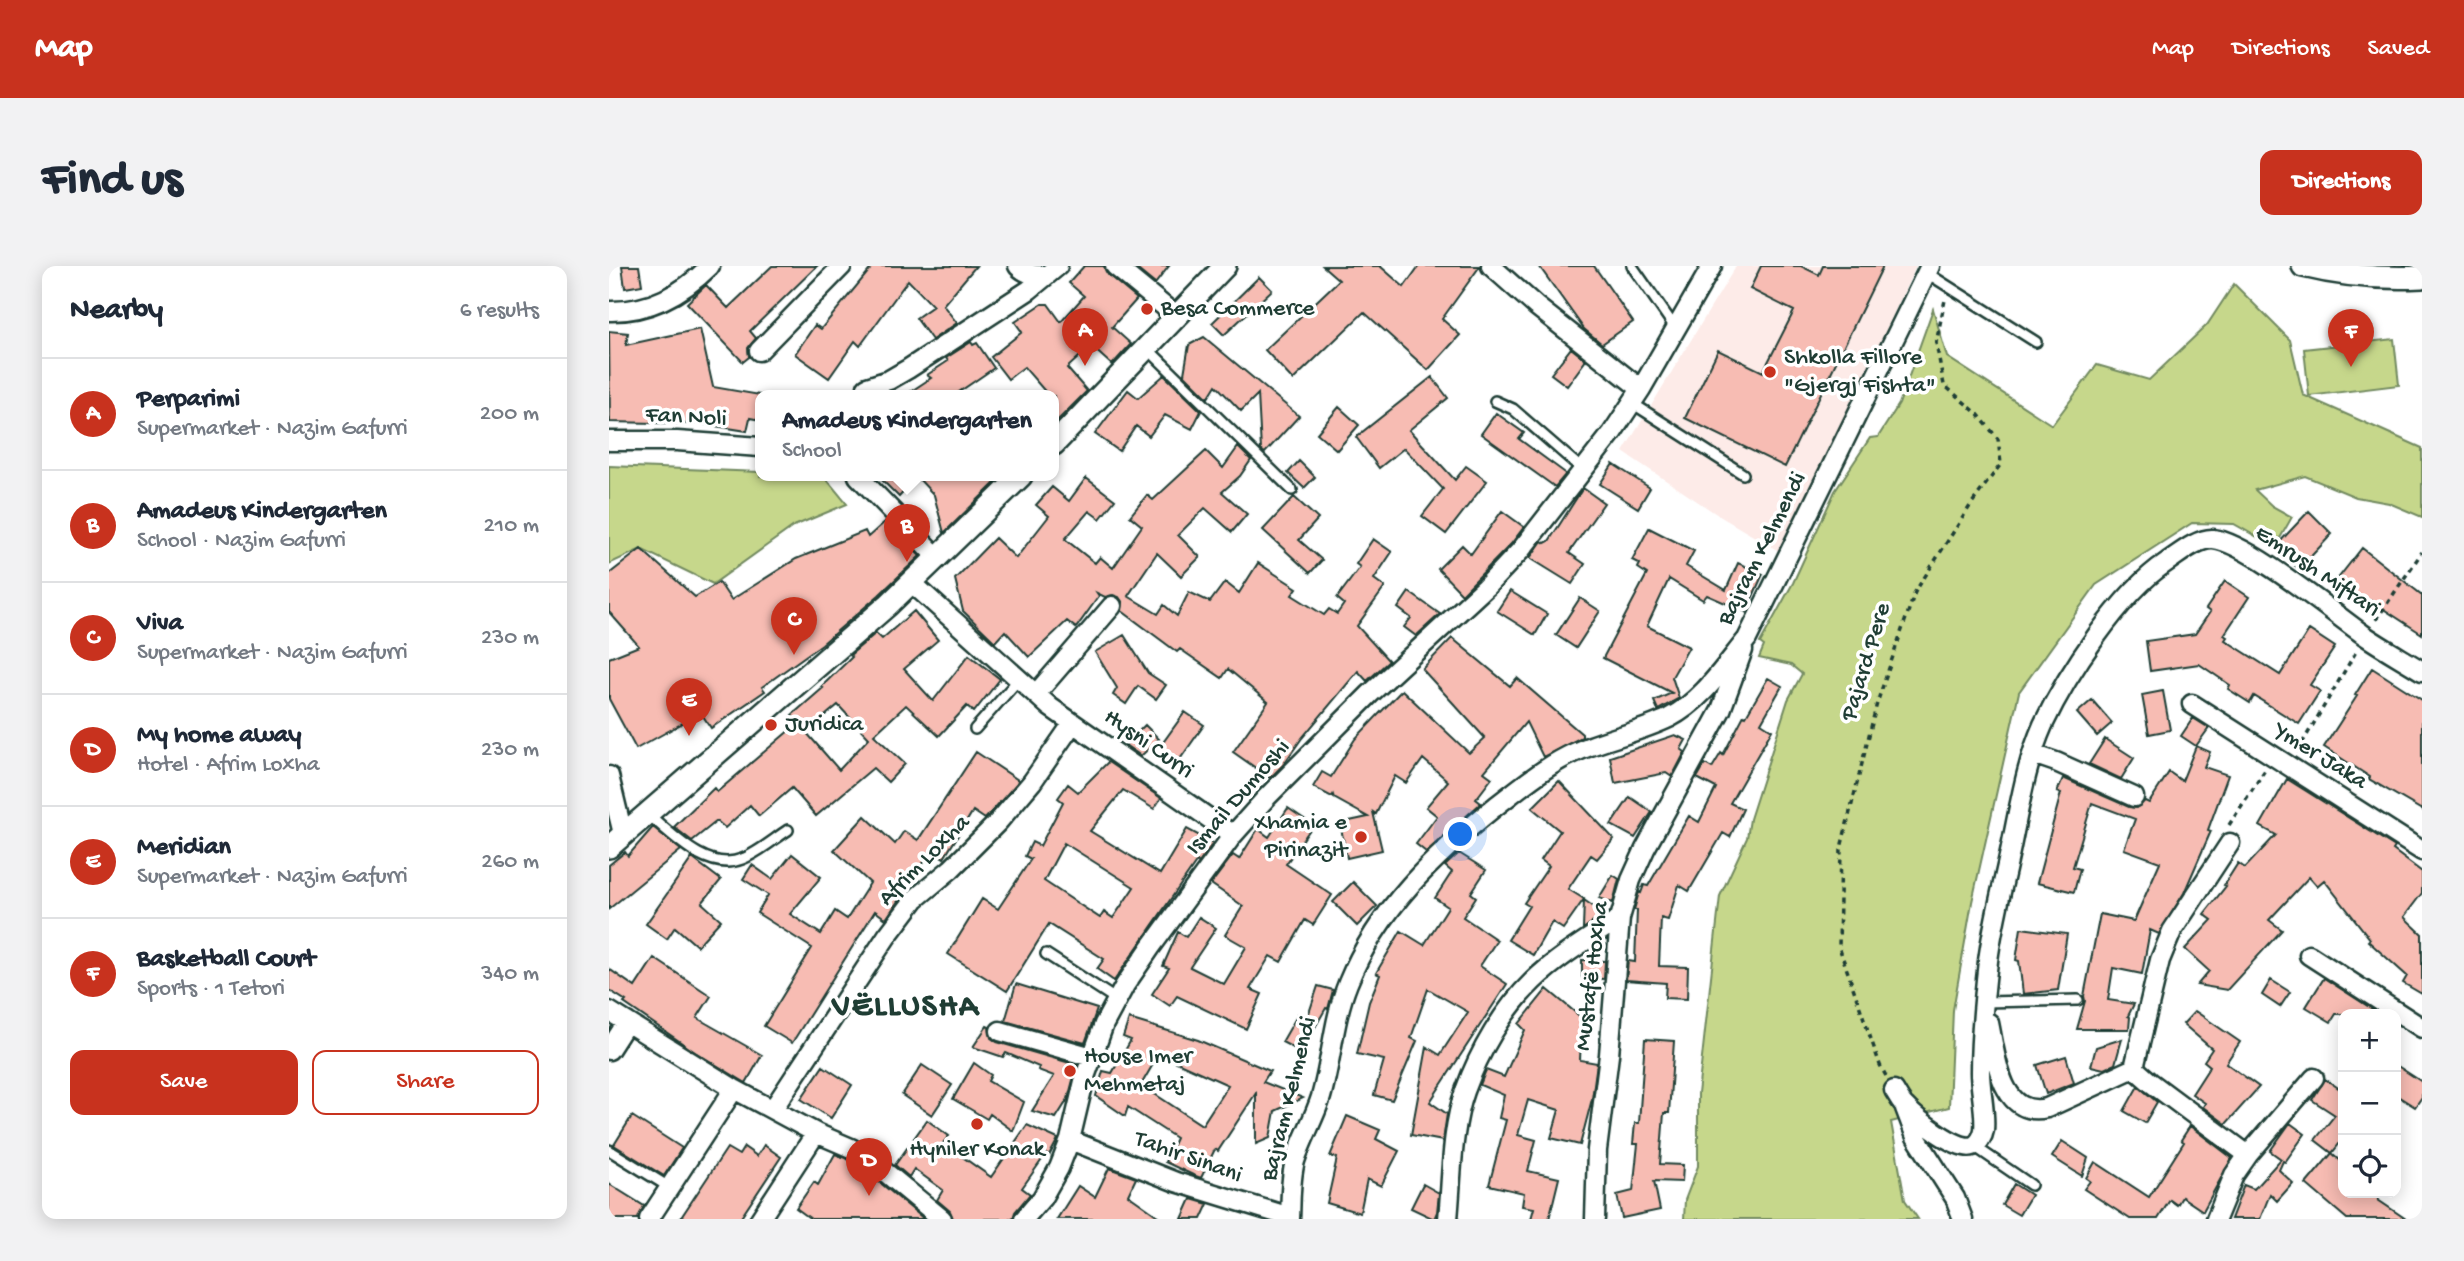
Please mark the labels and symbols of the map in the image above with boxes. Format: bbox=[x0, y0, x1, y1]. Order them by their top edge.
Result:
place label: Besa Commerce bbox=[1160, 295, 1315, 324]
marker: Besa Commerce bbox=[1139, 301, 1155, 317]
pin: A bbox=[1062, 308, 1108, 366]
pin: F bbox=[2328, 309, 2374, 367]
place label: Shkolla Fillore "Gjergj Fishta" bbox=[1784, 344, 1936, 401]
marker: Shkolla Fillore "Gjergj Fishta" bbox=[1762, 364, 1778, 380]
street label: Fan Noli bbox=[644, 401, 727, 435]
street label: Bajram Kelmendi bbox=[1711, 468, 1814, 631]
pin: B bbox=[884, 504, 930, 562]
street label: Emrush Miftari bbox=[2249, 519, 2385, 625]
pin: C bbox=[771, 597, 817, 655]
street label: Pajard Pere bbox=[1835, 599, 1899, 725]
pin: E bbox=[666, 678, 712, 736]
street label: Hysni Curri bbox=[1097, 704, 1199, 786]
place label: Juridica bbox=[785, 711, 864, 740]
street label: Ymer Jaka bbox=[2266, 716, 2373, 797]
marker: Juridica bbox=[763, 717, 779, 733]
street label: Ismail Dumoshi bbox=[1181, 734, 1297, 862]
street label: Afrim Loxha bbox=[873, 809, 977, 913]
place label: Xhamia e Pirinazit bbox=[1253, 809, 1349, 866]
your location bbox=[1443, 817, 1477, 851]
marker: Xhamia e Pirinazit bbox=[1353, 829, 1369, 845]
street label: Mustafë Hoxha bbox=[1569, 899, 1617, 1052]
district label: VËLLUSHA bbox=[830, 989, 980, 1027]
street label: Bajram Kelmendi bbox=[1255, 1014, 1324, 1185]
place label: House Imer Mehmetaj bbox=[1084, 1043, 1195, 1100]
marker: House Imer Mehmetaj bbox=[1062, 1063, 1078, 1079]
marker: Hyniler Konak bbox=[969, 1116, 985, 1132]
street label: Tahir Sinani bbox=[1128, 1124, 1246, 1191]
place label: Hyniler Konak bbox=[909, 1136, 1047, 1165]
pin: D bbox=[846, 1138, 892, 1196]

